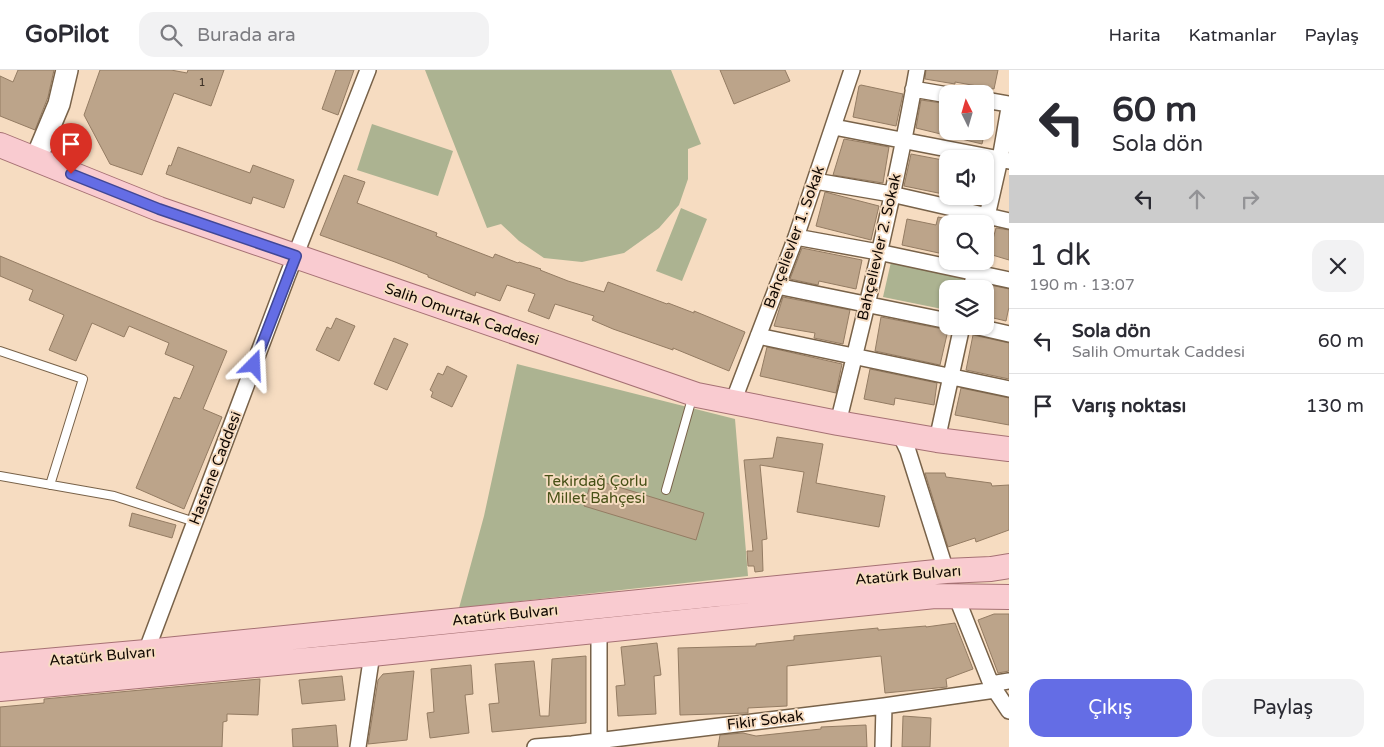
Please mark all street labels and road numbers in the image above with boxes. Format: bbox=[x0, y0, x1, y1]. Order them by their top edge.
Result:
street label: Bahçelievler 1. Sokak bbox=[760, 163, 828, 311]
street label: Bahçelievler 2. Sokak bbox=[853, 172, 905, 322]
street label: Salih Omurtak Caddesi bbox=[382, 279, 542, 349]
street label: Hastane Caddesi bbox=[185, 409, 245, 527]
street label: Atatürk Bulvarı bbox=[854, 561, 962, 589]
street label: Atatürk Bulvarı bbox=[451, 600, 559, 630]
street label: Atatürk Bulvarı bbox=[48, 642, 156, 670]
street label: Fikir Sokak bbox=[726, 706, 804, 734]

